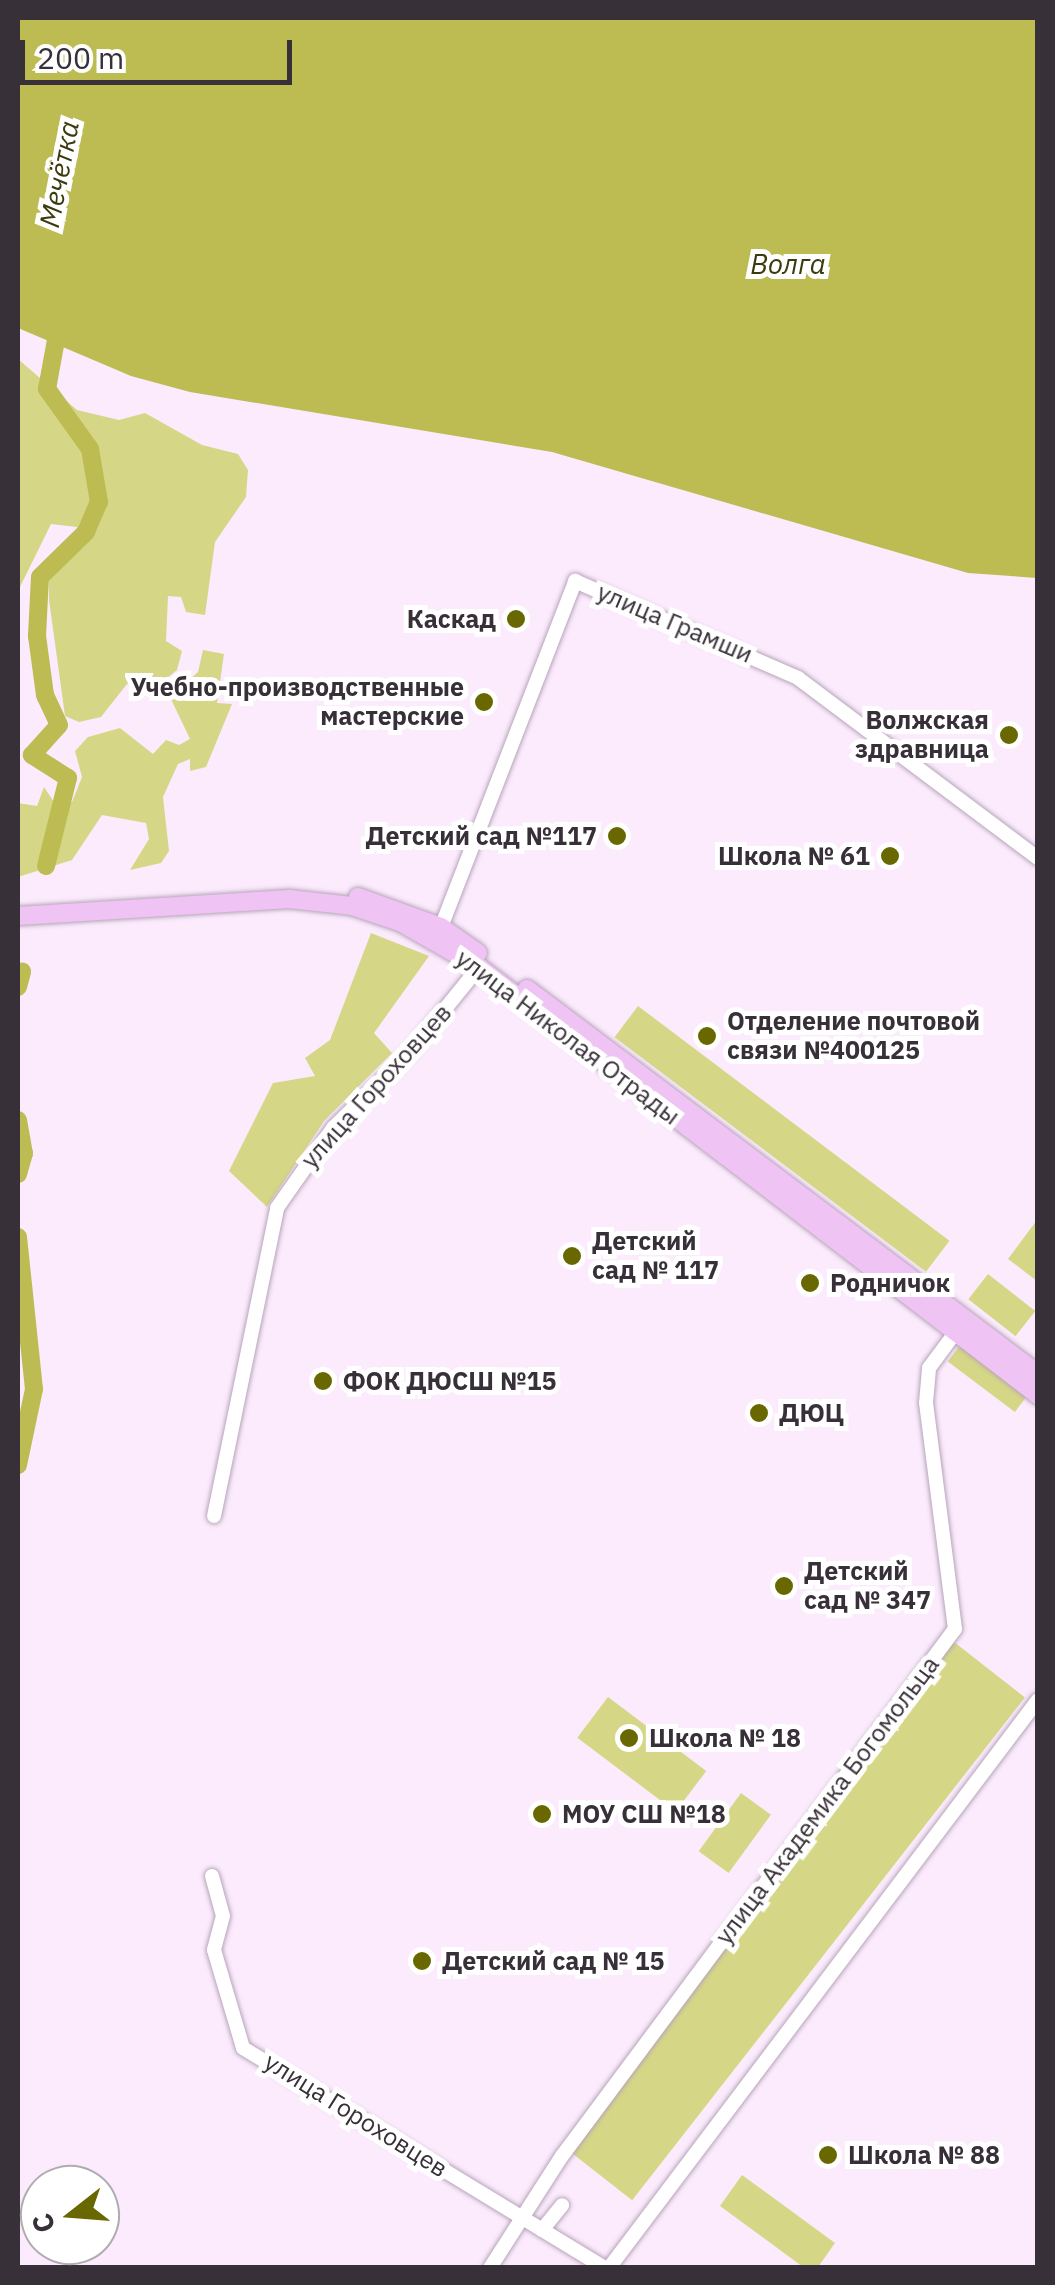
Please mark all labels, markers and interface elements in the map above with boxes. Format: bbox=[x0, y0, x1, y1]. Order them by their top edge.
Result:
scale bar bbox=[25, 20, 298, 82]
text: 200 m bbox=[37, 38, 124, 77]
water label: Мечётка bbox=[32, 118, 86, 230]
water label: Волга bbox=[750, 247, 826, 281]
street label: улица Грамши bbox=[593, 577, 757, 669]
place label: Каскад bbox=[407, 604, 496, 634]
marker: Каскад bbox=[505, 608, 527, 630]
place label: Учебно-производственные мастерские bbox=[131, 673, 464, 732]
marker: Учебно-производственные мастерские bbox=[473, 691, 495, 713]
place label: Волжская здравница bbox=[855, 706, 989, 765]
marker: Волжская здравница bbox=[998, 724, 1020, 746]
place label: Детский сад №117 bbox=[365, 821, 597, 851]
marker: Детский сад №117 bbox=[606, 825, 628, 847]
place label: Школа № 61 bbox=[718, 841, 870, 871]
marker: Школа № 61 bbox=[879, 845, 901, 867]
street label: улица Николая Отрады bbox=[450, 943, 686, 1131]
street label: улица Гороховцев bbox=[294, 998, 458, 1174]
place label: Отделение почтовой связи №400125 bbox=[727, 1007, 980, 1066]
marker: Отделение почтовой связи №400125 bbox=[696, 1025, 718, 1047]
place label: Детский сад № 117 bbox=[592, 1227, 719, 1286]
marker: Детский сад № 117 bbox=[561, 1245, 583, 1267]
place label: Родничок bbox=[830, 1268, 950, 1298]
marker: Родничок bbox=[799, 1272, 821, 1294]
place label: ФОК ДЮСШ №15 bbox=[343, 1366, 556, 1396]
marker: ФОК ДЮСШ №15 bbox=[312, 1370, 334, 1392]
place label: ДЮЦ bbox=[779, 1398, 844, 1428]
marker: ДЮЦ bbox=[748, 1402, 770, 1424]
place label: Детский сад № 347 bbox=[804, 1557, 931, 1616]
marker: Детский сад № 347 bbox=[773, 1575, 795, 1597]
street label: улица Академика Богомольца bbox=[709, 1650, 945, 1950]
place label: Школа № 18 bbox=[649, 1723, 801, 1753]
marker: Школа № 18 bbox=[618, 1727, 640, 1749]
place label: МОУ СШ №18 bbox=[562, 1799, 726, 1829]
marker: МОУ СШ №18 bbox=[531, 1803, 553, 1825]
place label: Детский сад № 15 bbox=[442, 1946, 664, 1976]
marker: Детский сад № 15 bbox=[411, 1950, 433, 1972]
street label: улица Гороховцев bbox=[259, 2047, 453, 2183]
place label: Школа № 88 bbox=[848, 2140, 1000, 2170]
marker: Школа № 88 bbox=[817, 2144, 839, 2166]
north arrow bbox=[20, 2165, 120, 2265]
text: С bbox=[22, 2209, 63, 2237]

